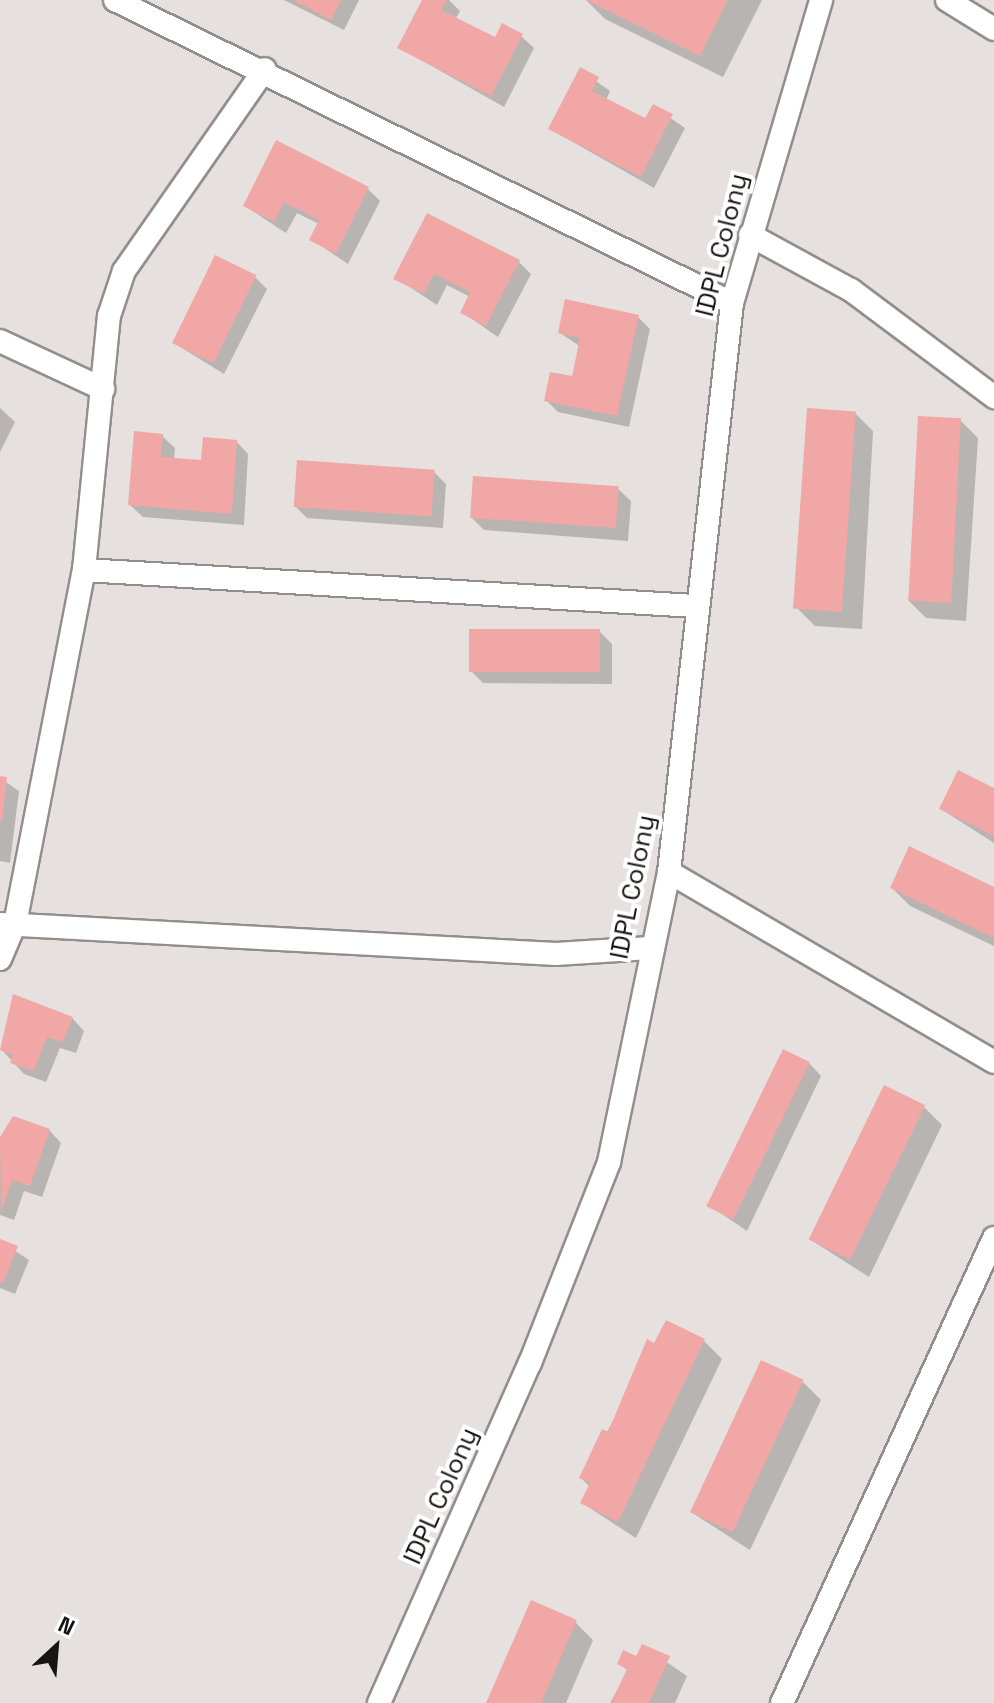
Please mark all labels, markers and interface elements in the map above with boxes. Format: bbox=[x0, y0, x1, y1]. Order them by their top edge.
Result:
street label: IDPL Colony bbox=[689, 170, 755, 320]
street label: IDPL Colony bbox=[604, 812, 662, 962]
street label: IDPL Colony bbox=[397, 1423, 485, 1569]
north arrow bbox=[16, 1607, 96, 1687]
text: N bbox=[54, 1610, 79, 1641]

